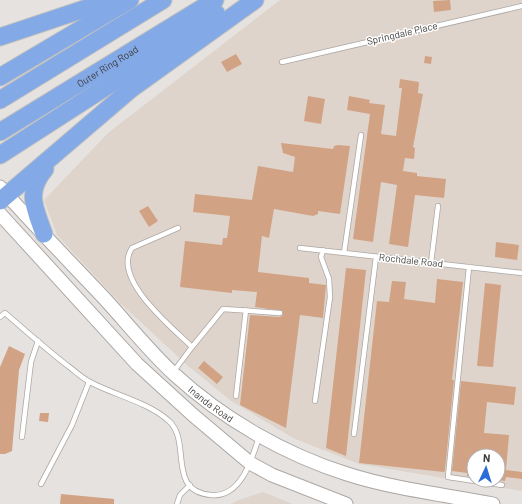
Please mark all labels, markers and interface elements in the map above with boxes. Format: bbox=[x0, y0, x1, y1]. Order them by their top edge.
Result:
street label: Springdale Place bbox=[365, 19, 439, 47]
street label: Outer Ring Road bbox=[75, 43, 140, 89]
street label: Rochdale Road bbox=[378, 251, 444, 269]
street label: Inanda Road bbox=[186, 383, 236, 424]
north arrow bbox=[466, 448, 506, 488]
text: N bbox=[483, 451, 491, 464]

